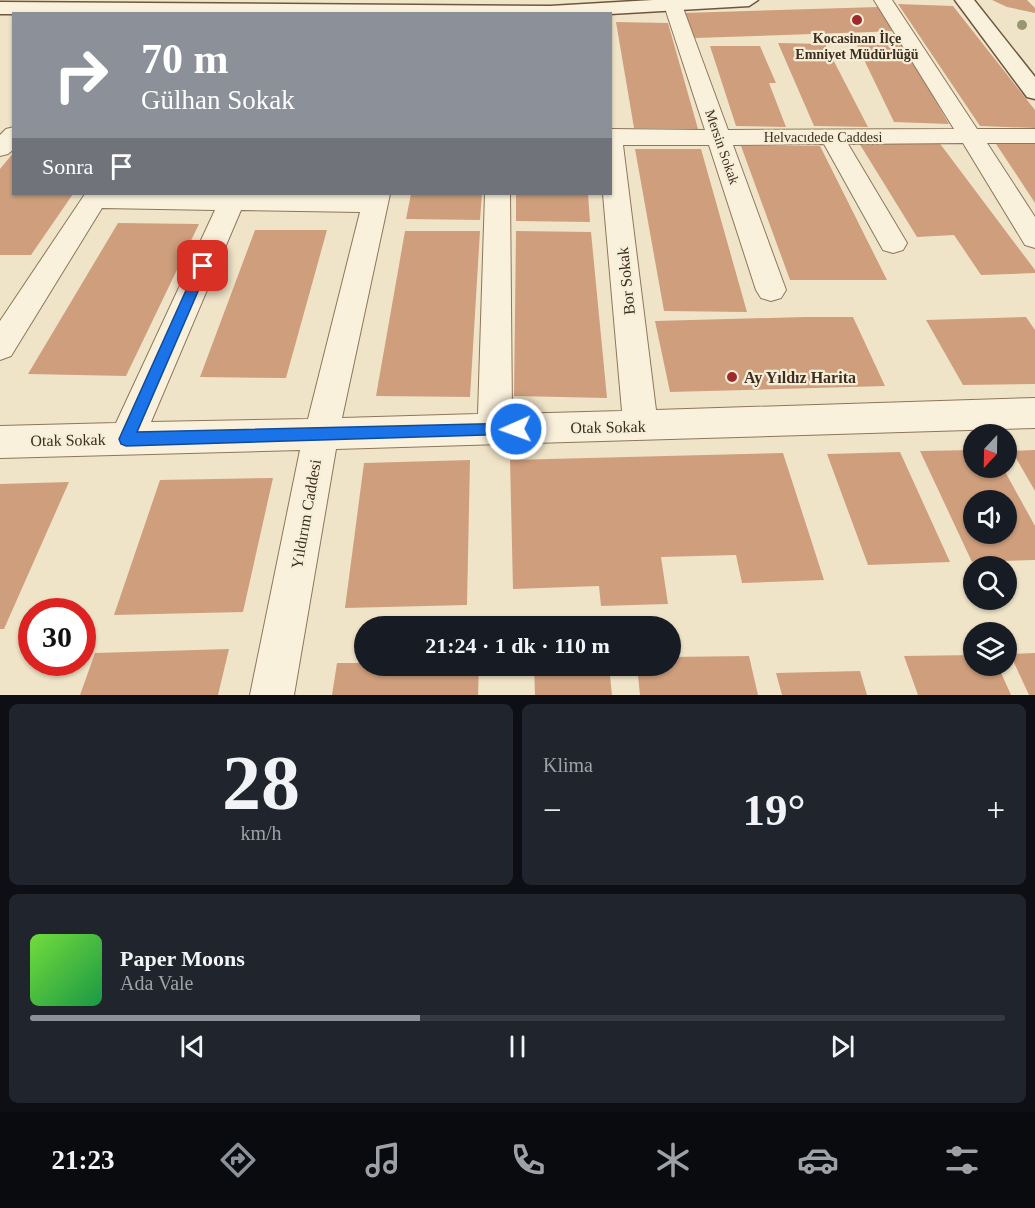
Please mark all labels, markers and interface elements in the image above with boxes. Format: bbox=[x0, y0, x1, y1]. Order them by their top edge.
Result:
marker: Kocasinan İlçe Emniyet Müdürlüğü bbox=[850, 13, 864, 27]
place label: Kocasinan İlçe Emniyet Müdürlüğü bbox=[795, 30, 919, 62]
icon: right bbox=[42, 36, 120, 114]
text: 70 m bbox=[141, 36, 229, 82]
text: Gülhan Sokak bbox=[141, 85, 295, 115]
street label: Mersin Sokak bbox=[702, 108, 742, 186]
street label: Helvacıdede Caddesi bbox=[764, 130, 882, 145]
icon: arrive bbox=[105, 150, 138, 183]
text: Sonra bbox=[42, 154, 93, 179]
pin bbox=[177, 240, 228, 291]
street label: Bor Sokak bbox=[614, 246, 638, 316]
icon: arrive bbox=[186, 249, 219, 282]
place label: Ay Yıldız Harita bbox=[744, 369, 856, 387]
marker: Ay Yıldız Harita bbox=[725, 370, 739, 384]
position arrow bbox=[484, 397, 548, 461]
street label: Otak Sokak bbox=[570, 418, 646, 436]
north arrow bbox=[963, 424, 1017, 478]
map controls bbox=[963, 424, 1017, 676]
street label: Otak Sokak bbox=[30, 431, 106, 449]
street label: Yıldırım Caddesi bbox=[288, 457, 324, 570]
button: sound bbox=[963, 490, 1017, 544]
button: search bbox=[963, 556, 1017, 610]
speed limit sign: 30 bbox=[18, 598, 96, 676]
button: layers bbox=[963, 622, 1017, 676]
text: 21:24 · 1 dk · 110 m bbox=[425, 633, 610, 658]
text: 28 bbox=[222, 739, 300, 826]
text: Klima bbox=[543, 754, 593, 776]
text: 19° bbox=[743, 785, 806, 835]
text: − bbox=[543, 792, 562, 828]
text: + bbox=[986, 792, 1005, 828]
text: km/h bbox=[240, 822, 282, 844]
text: Paper Moons bbox=[120, 946, 245, 971]
text: Ada Vale bbox=[120, 972, 194, 994]
icon: previous bbox=[176, 1030, 209, 1063]
icon: pause bbox=[501, 1030, 534, 1063]
icon: next bbox=[826, 1030, 859, 1063]
icon: directions bbox=[217, 1139, 259, 1181]
icon: music bbox=[362, 1139, 404, 1181]
icon: phone bbox=[507, 1139, 549, 1181]
icon: climate bbox=[652, 1139, 694, 1181]
icon: car bbox=[797, 1139, 839, 1181]
icon: filters bbox=[941, 1139, 983, 1181]
text: 21:23 bbox=[51, 1145, 114, 1175]

